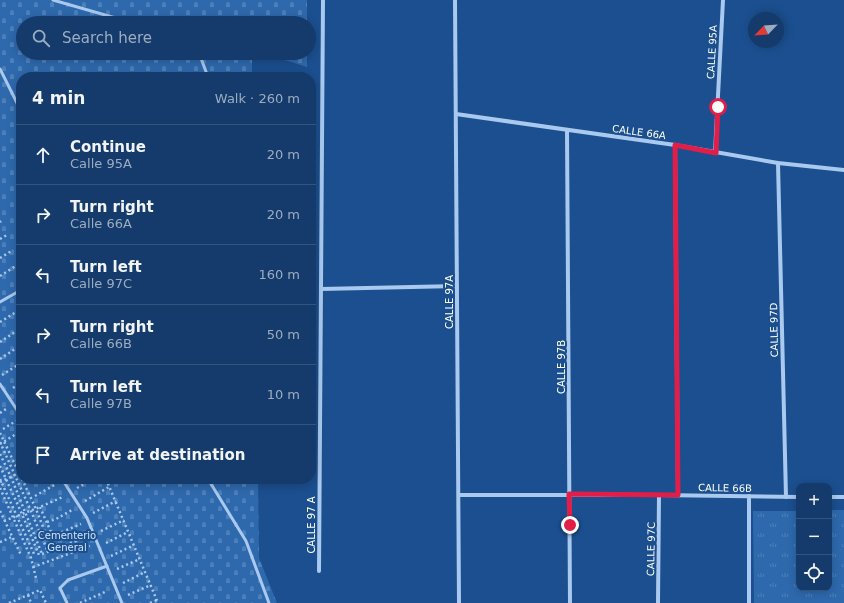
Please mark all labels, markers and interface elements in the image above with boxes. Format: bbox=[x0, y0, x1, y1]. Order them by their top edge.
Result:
north arrow bbox=[748, 12, 784, 48]
search box bbox=[16, 16, 316, 60]
street label: CALLE 95A bbox=[705, 25, 719, 79]
icon: search bbox=[30, 27, 52, 49]
text: Search here bbox=[62, 29, 152, 47]
text: 4 min bbox=[32, 88, 85, 108]
text: Walk · 260 m bbox=[215, 91, 300, 106]
route start bbox=[709, 98, 727, 116]
street label: CALLE 66A bbox=[611, 123, 667, 141]
text: Continue bbox=[70, 138, 146, 156]
icon: ahead bbox=[32, 144, 54, 166]
text: 20 m bbox=[267, 147, 300, 162]
text: Calle 95A bbox=[70, 156, 132, 171]
text: Turn right bbox=[70, 198, 154, 216]
icon: right bbox=[32, 204, 54, 226]
text: 20 m bbox=[267, 207, 300, 222]
text: Calle 66A bbox=[70, 216, 132, 231]
text: Turn left bbox=[70, 258, 142, 276]
icon: left bbox=[32, 264, 54, 286]
text: 160 m bbox=[258, 267, 300, 282]
street label: CALLE 97A bbox=[444, 275, 455, 329]
text: Calle 97C bbox=[70, 276, 132, 291]
street label: CALLE 97D bbox=[768, 302, 780, 358]
text: Turn right bbox=[70, 318, 154, 336]
icon: right bbox=[32, 324, 54, 346]
text: 50 m bbox=[267, 327, 300, 342]
text: Calle 66B bbox=[70, 336, 132, 351]
street label: CALLE 97B bbox=[556, 340, 567, 394]
text: Turn left bbox=[70, 378, 142, 396]
icon: left bbox=[32, 384, 54, 406]
text: 10 m bbox=[267, 387, 300, 402]
text: Calle 97B bbox=[70, 396, 132, 411]
icon: arrive bbox=[32, 444, 54, 466]
text: Arrive at destination bbox=[70, 446, 245, 464]
street label: CALLE 66B bbox=[698, 482, 752, 494]
map controls bbox=[796, 483, 832, 591]
button: + bbox=[796, 483, 832, 519]
street label: CALLE 97 A bbox=[306, 496, 317, 554]
route end bbox=[561, 516, 579, 534]
button: − bbox=[796, 519, 832, 555]
street label: CALLE 97C bbox=[645, 522, 657, 576]
park label: Cementerio General bbox=[38, 530, 96, 553]
button: locate bbox=[796, 555, 832, 591]

